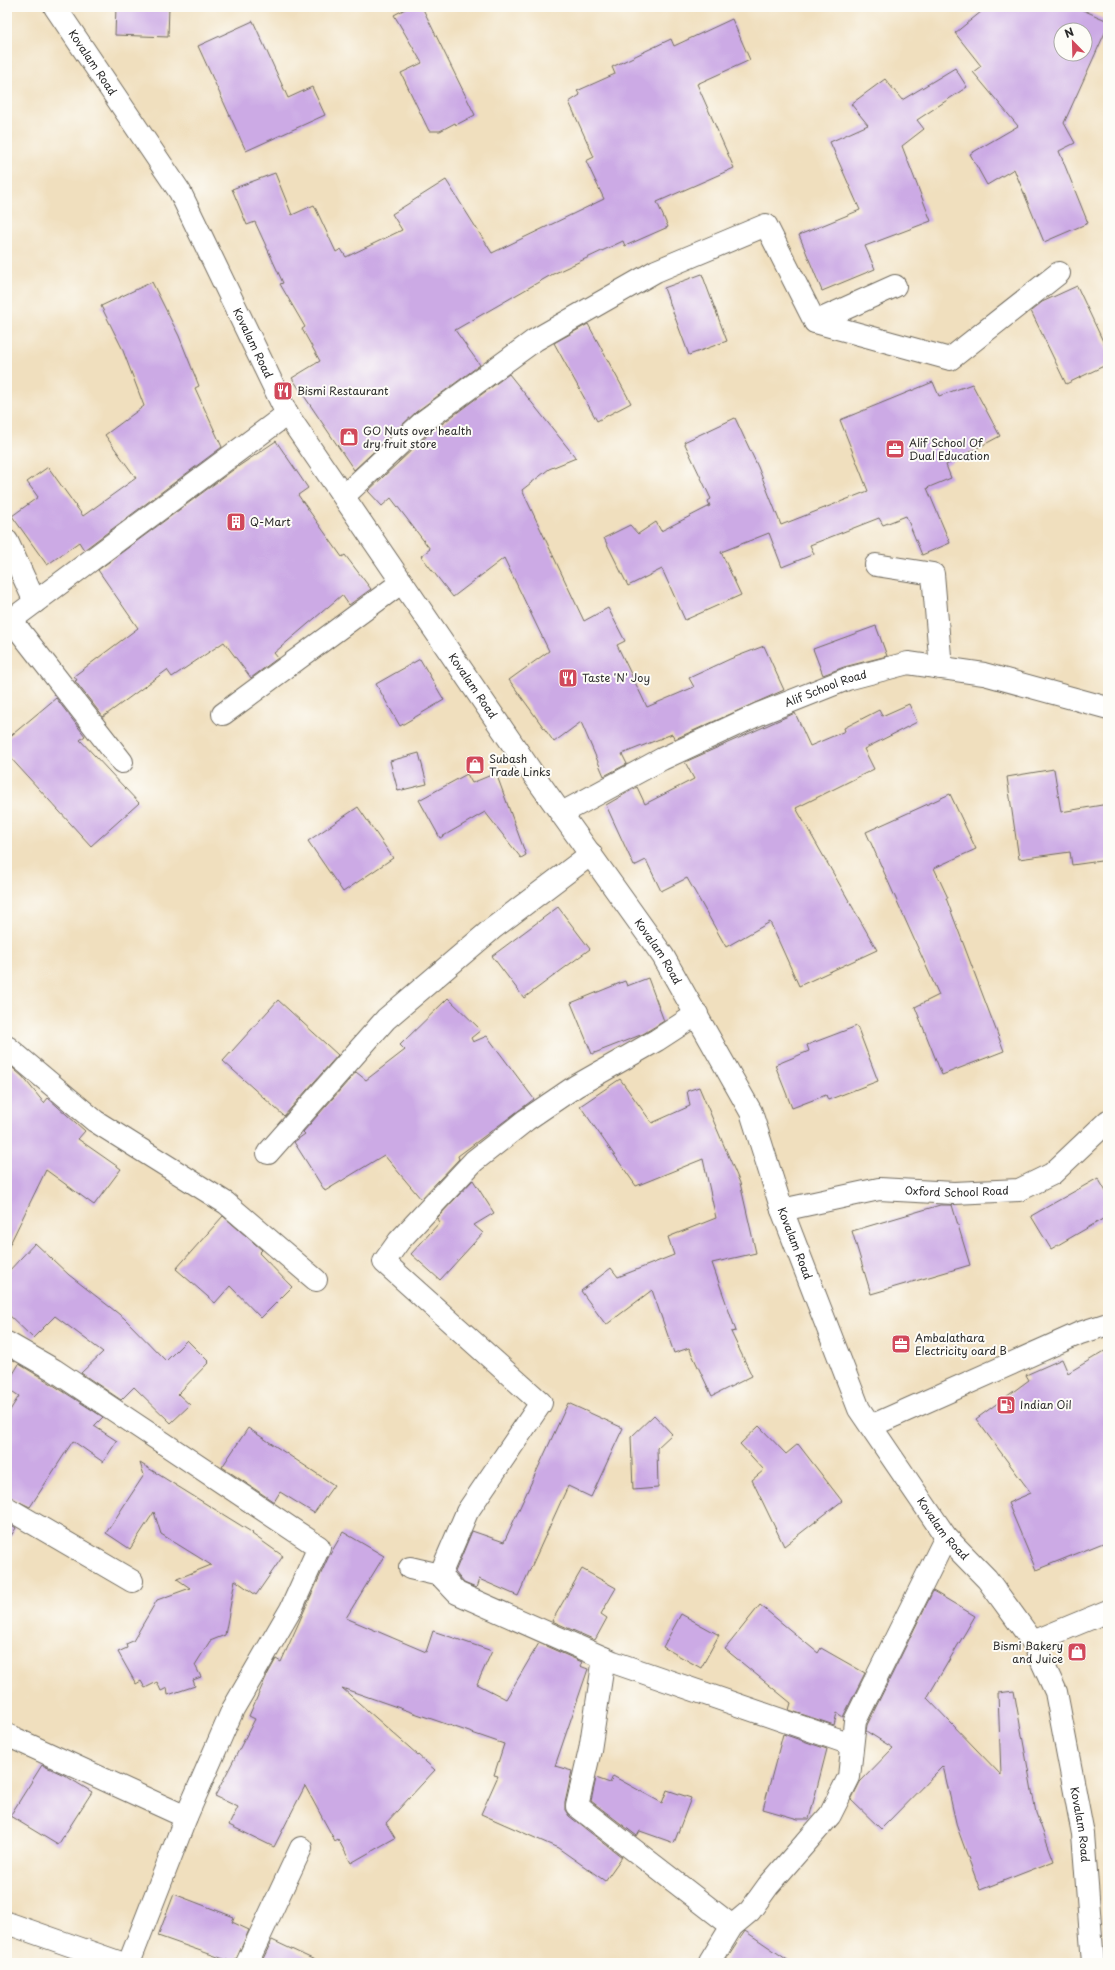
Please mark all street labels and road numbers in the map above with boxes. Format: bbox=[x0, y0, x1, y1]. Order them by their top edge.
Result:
street label: Kovalam Road bbox=[65, 26, 122, 99]
street label: Kovalam Road bbox=[229, 305, 278, 381]
street label: Kovalam Road bbox=[445, 649, 502, 722]
street label: Alif School Road bbox=[782, 665, 868, 711]
street label: Kovalam Road bbox=[631, 915, 687, 988]
street label: Oxford School Road bbox=[904, 1181, 1009, 1201]
street label: Kovalam Road bbox=[774, 1205, 817, 1282]
street label: Kovalam Road bbox=[913, 1494, 973, 1564]
street label: Kovalam Road bbox=[1066, 1785, 1094, 1863]

